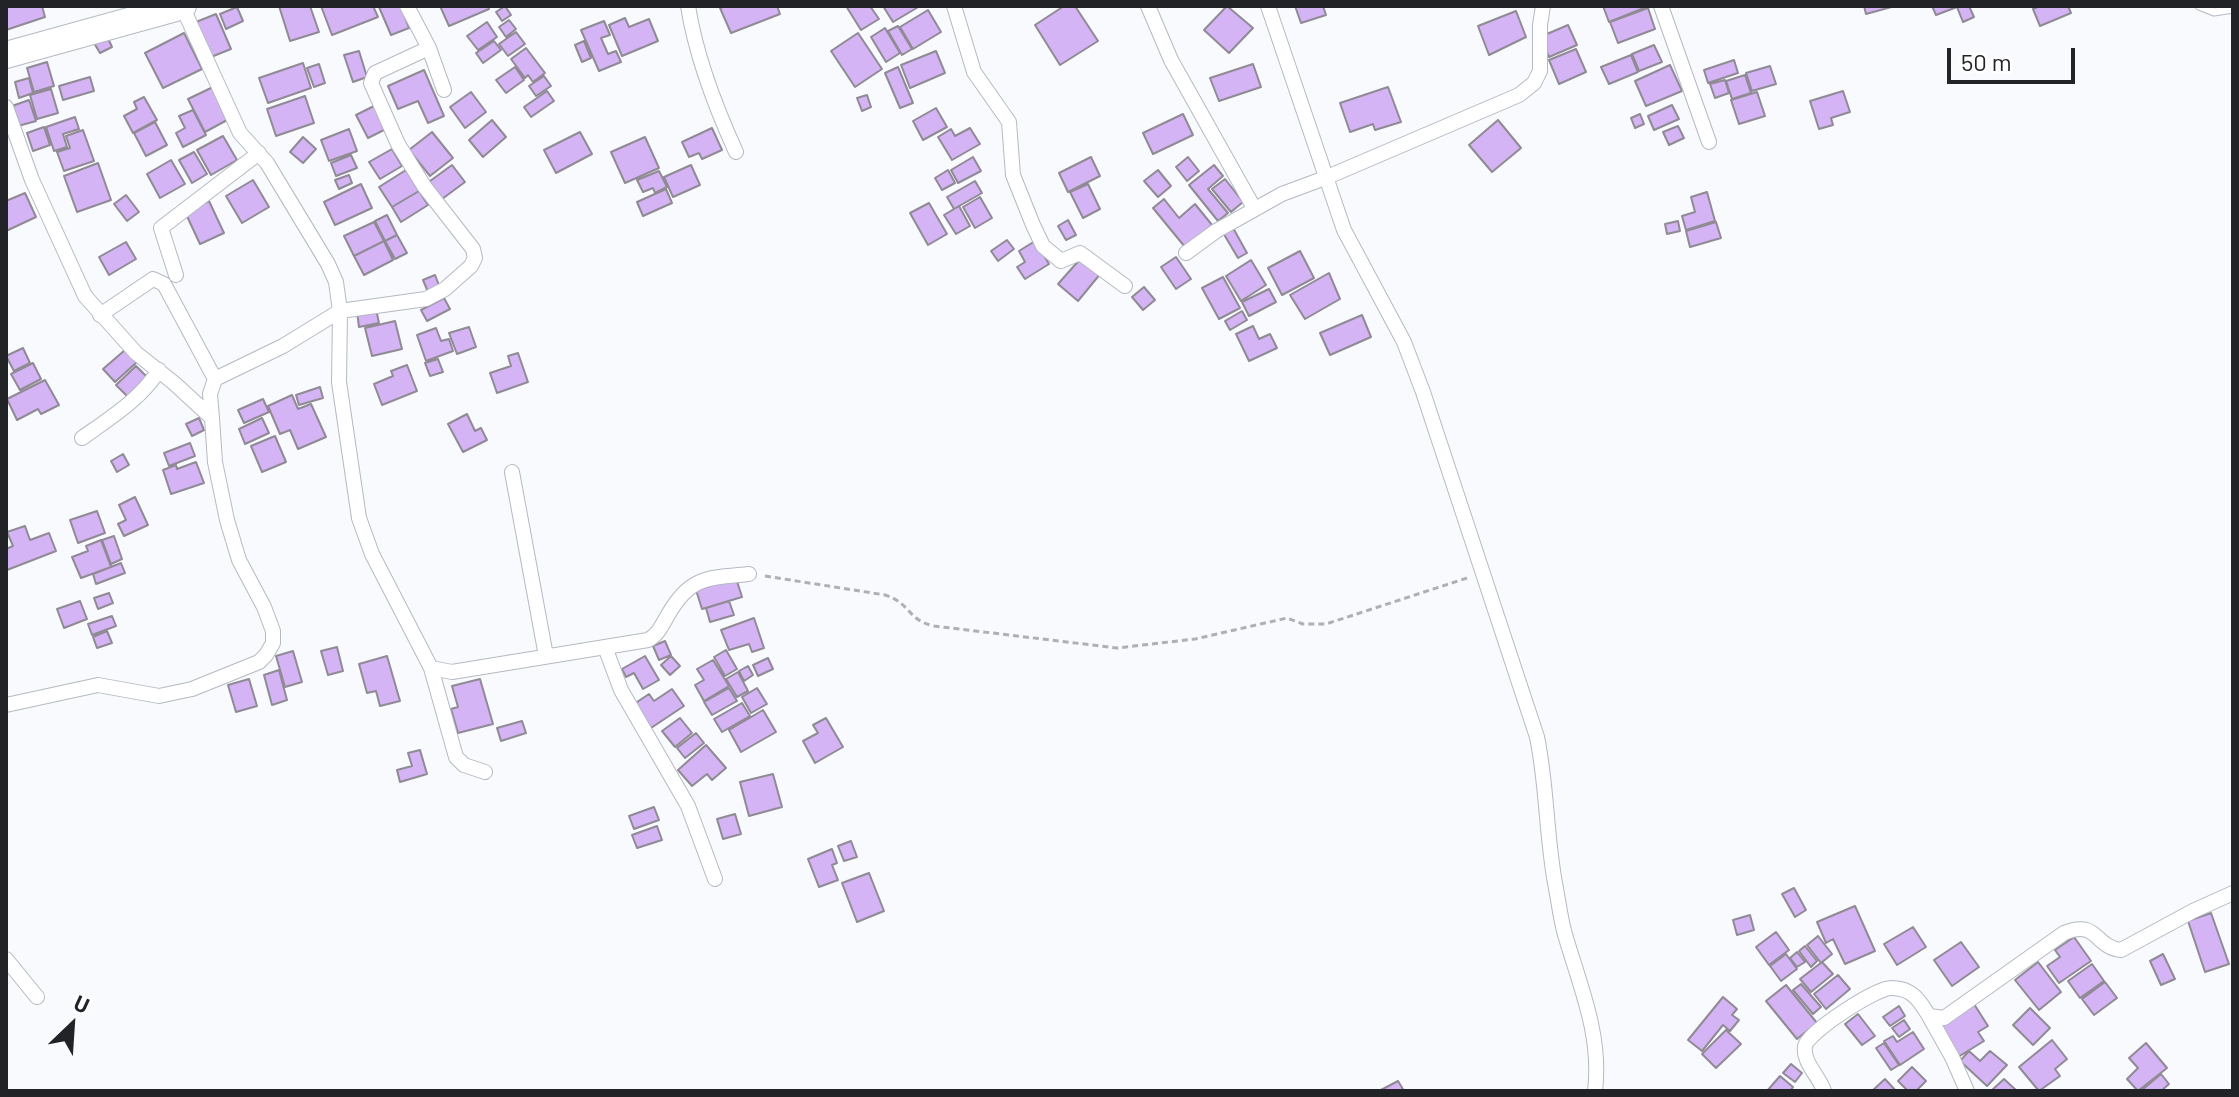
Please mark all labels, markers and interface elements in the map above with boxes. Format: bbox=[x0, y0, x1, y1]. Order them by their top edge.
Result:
scale bar bbox=[1951, 32, 2079, 82]
text: 50 m bbox=[1961, 47, 2012, 76]
north arrow bbox=[32, 985, 112, 1065]
text: U bbox=[70, 989, 94, 1018]

